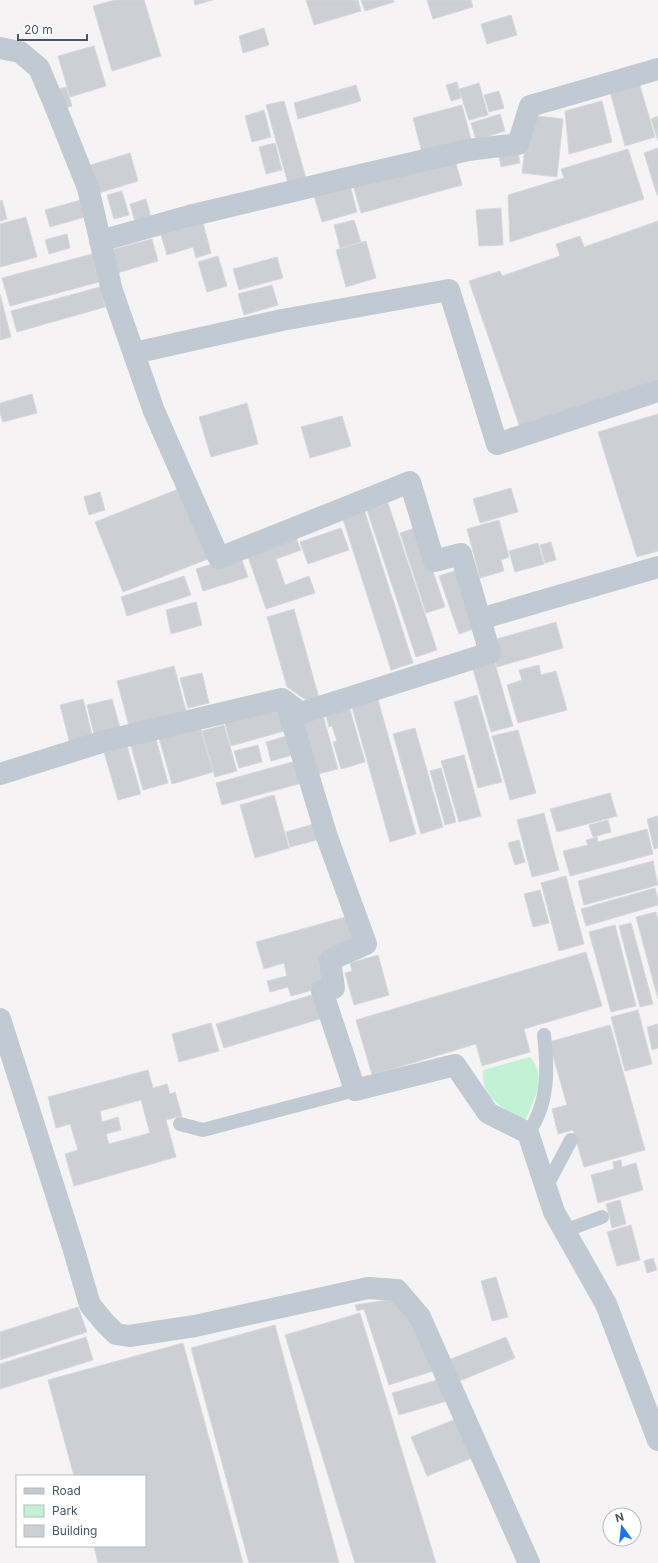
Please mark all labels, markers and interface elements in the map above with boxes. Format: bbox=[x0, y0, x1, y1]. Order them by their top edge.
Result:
scale bar bbox=[18, 16, 87, 42]
text: 20 m bbox=[24, 22, 53, 37]
legend bbox=[16, 1475, 146, 1547]
text: Road bbox=[52, 1483, 81, 1498]
text: Park bbox=[52, 1503, 78, 1518]
north arrow bbox=[602, 1507, 642, 1547]
text: N bbox=[614, 1509, 625, 1525]
text: Building bbox=[52, 1523, 97, 1538]

